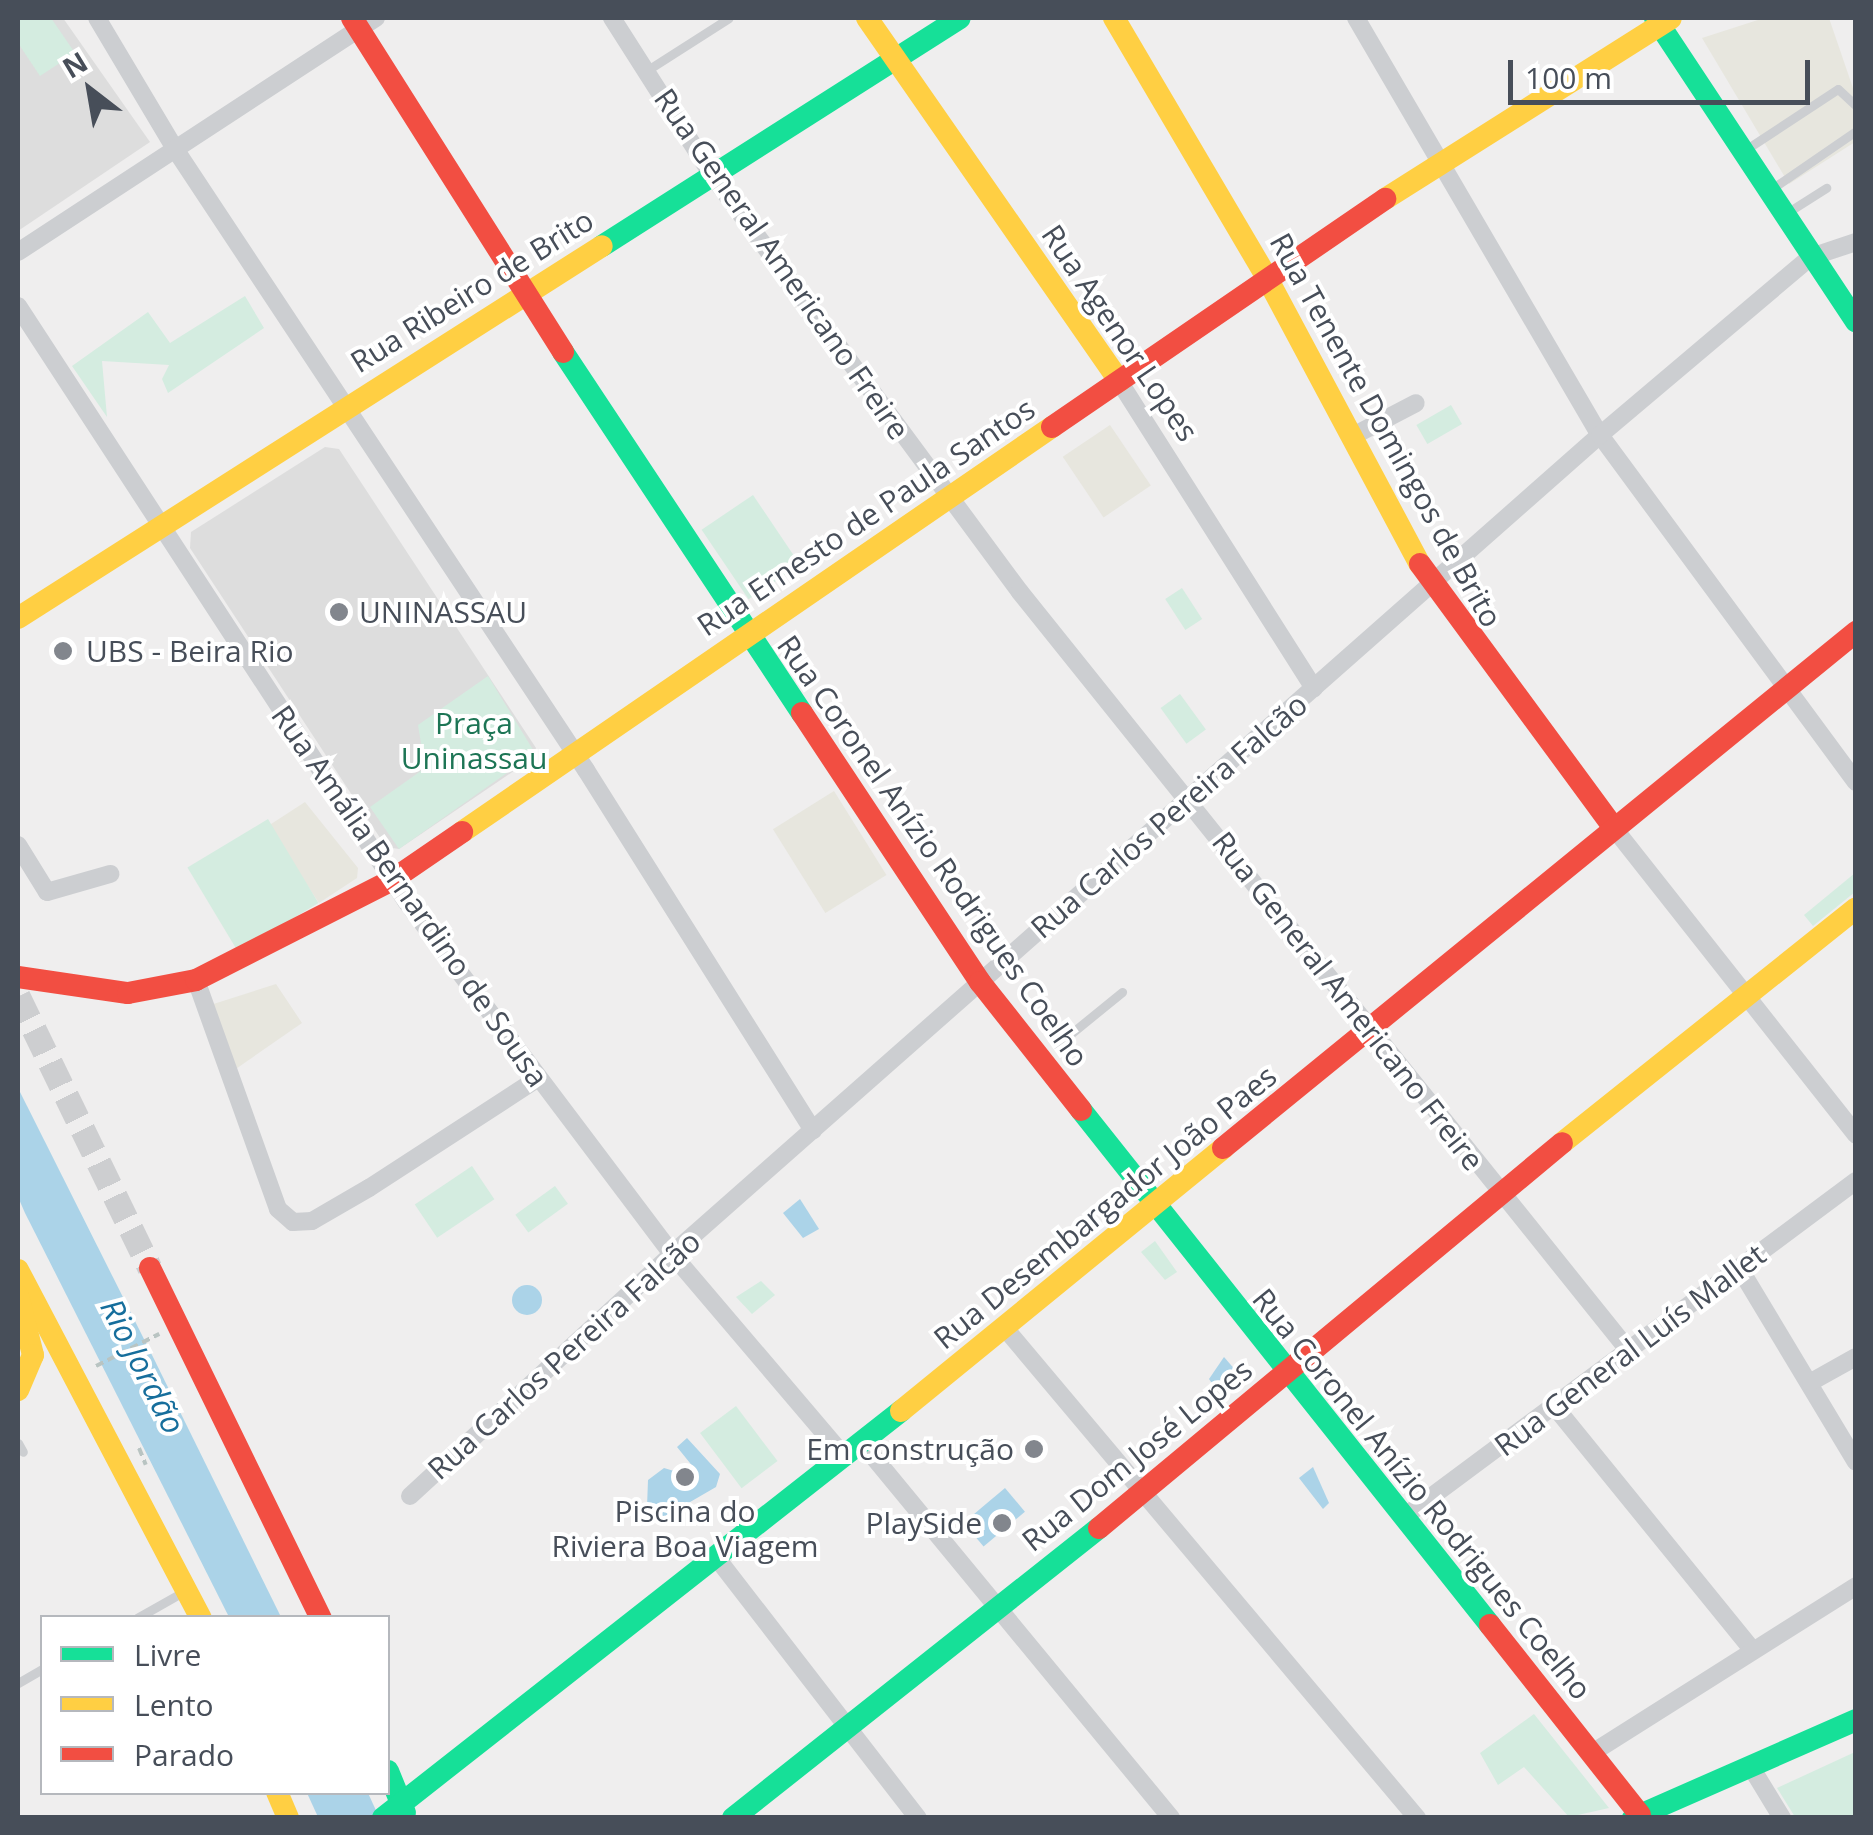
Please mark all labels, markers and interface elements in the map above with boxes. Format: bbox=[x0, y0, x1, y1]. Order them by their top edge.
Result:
north arrow bbox=[40, 40, 140, 140]
scale bar bbox=[1513, 40, 1816, 102]
text: N bbox=[55, 42, 94, 86]
text: 100 m bbox=[1525, 57, 1612, 98]
street label: Rua General Americano Freire bbox=[647, 82, 917, 446]
street label: Rua Ribeiro de Brito bbox=[344, 202, 600, 380]
street label: Rua Agenor Lopes bbox=[1034, 218, 1206, 448]
street label: Rua Tenente Domingos de Brito bbox=[1262, 227, 1510, 633]
street label: Rua Ernesto de Paula Santos bbox=[691, 390, 1041, 644]
place label: UNINASSAU bbox=[359, 594, 527, 630]
marker: UNINASSAU bbox=[328, 601, 350, 623]
street label: Rua Coronel Anízio Rodrigues Coelho bbox=[770, 629, 1096, 1073]
place label: UBS - Beira Rio bbox=[86, 633, 294, 669]
marker: UBS - Beira Rio bbox=[50, 638, 76, 664]
street label: Rua Carlos Pereira Falcão bbox=[1024, 686, 1314, 946]
street label: Rua Amália Bernardino de Sousa bbox=[264, 698, 556, 1094]
park label: Praça Uninassau bbox=[401, 705, 547, 776]
street label: Rua General Americano Freire bbox=[1205, 825, 1491, 1177]
street label: Rua Desembargador João Paes bbox=[927, 1058, 1283, 1356]
street label: Rua Carlos Pereira Falcão bbox=[420, 1223, 708, 1487]
street label: Rua General Luís Mallet bbox=[1488, 1236, 1772, 1464]
street label: Rua Coronel Anízio Rodrigues Coelho bbox=[1245, 1281, 1599, 1707]
water label: Rio Jordão bbox=[93, 1292, 193, 1440]
street label: Rua Dom José Lopes bbox=[1015, 1351, 1259, 1559]
place label: Em construção bbox=[806, 1431, 1014, 1467]
marker: Em construção bbox=[1023, 1438, 1045, 1460]
marker: Piscina do Riviera Boa Viagem bbox=[674, 1466, 696, 1488]
place label: Piscina do Riviera Boa Viagem bbox=[551, 1493, 819, 1564]
place label: PlaySide bbox=[865, 1505, 982, 1541]
marker: PlaySide bbox=[991, 1512, 1013, 1534]
legend bbox=[40, 1615, 390, 1795]
text: Livre bbox=[134, 1634, 201, 1675]
text: Lento bbox=[134, 1684, 214, 1725]
text: Parado bbox=[134, 1734, 234, 1775]

